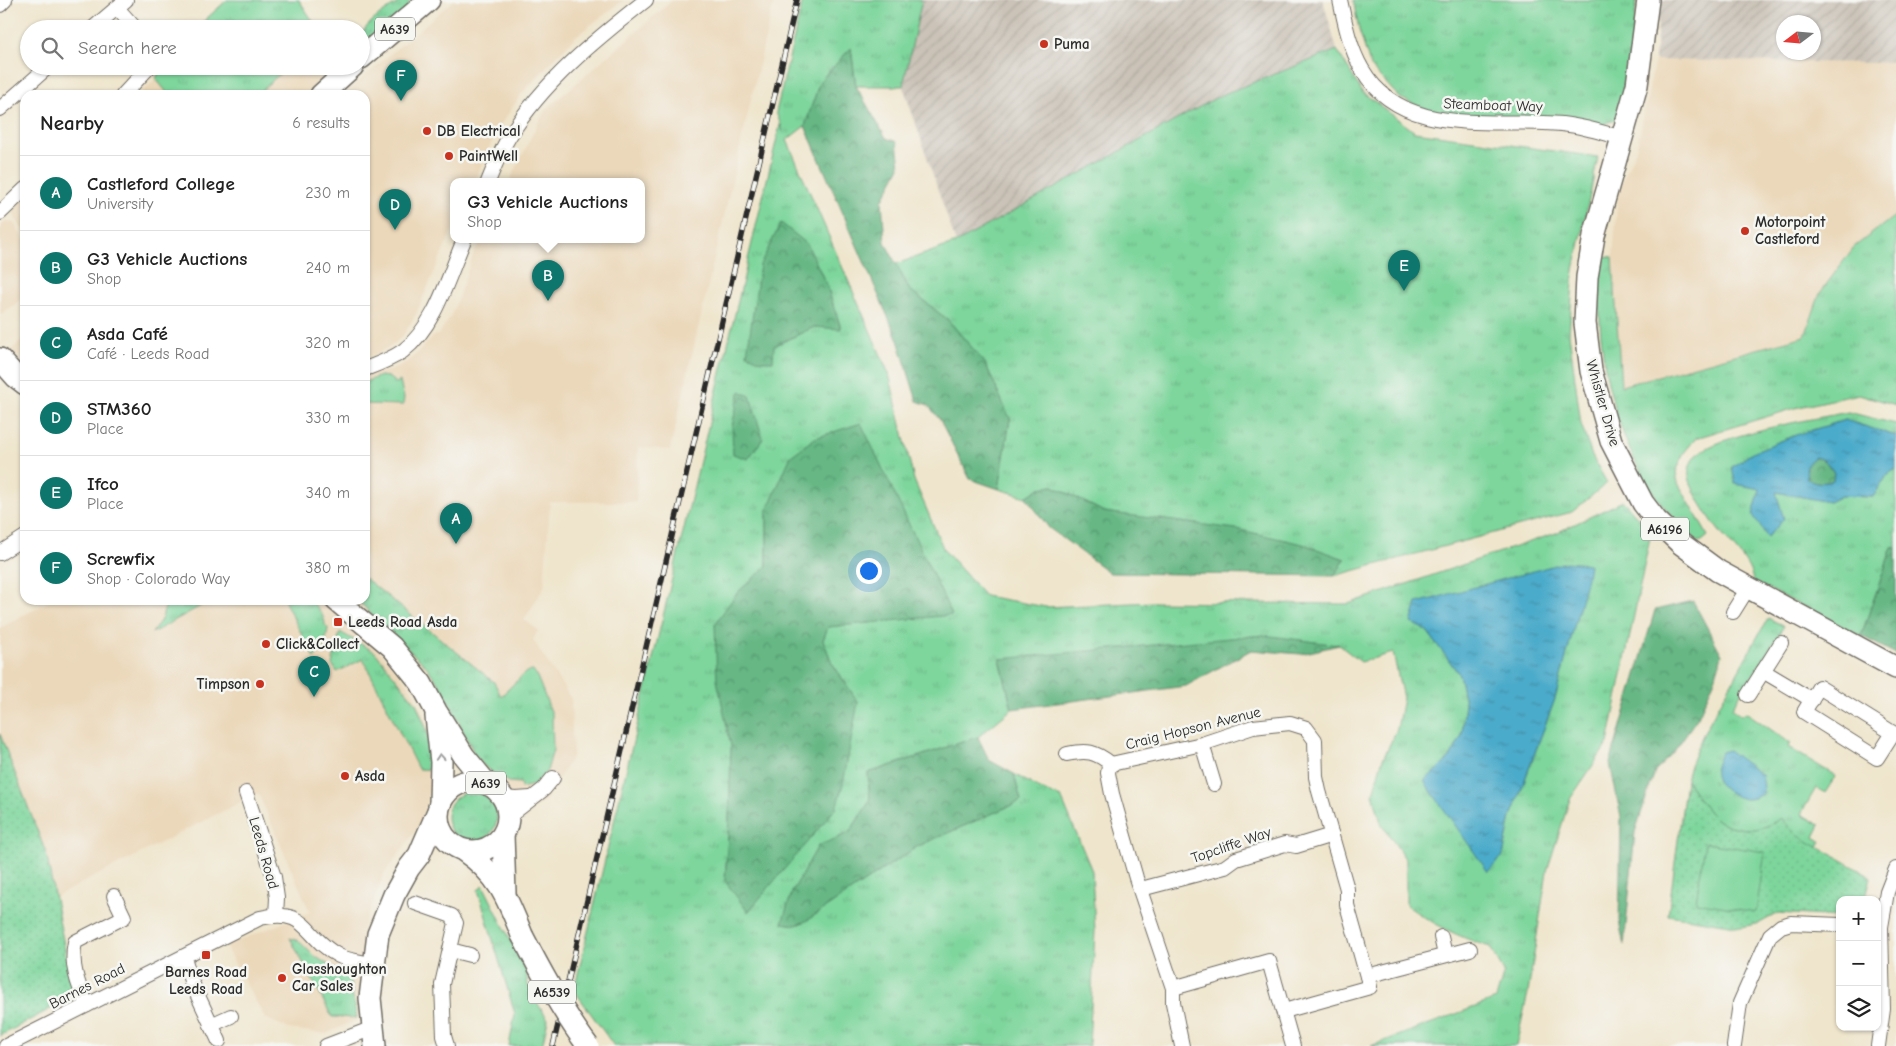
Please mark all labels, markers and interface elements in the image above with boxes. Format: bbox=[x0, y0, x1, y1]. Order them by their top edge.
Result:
north arrow bbox=[1776, 15, 1821, 60]
road number: A639 bbox=[375, 18, 415, 40]
search box bbox=[20, 20, 370, 75]
icon: search bbox=[38, 34, 66, 62]
place label: Puma bbox=[1054, 35, 1090, 53]
text: Search here bbox=[78, 37, 177, 59]
marker: Puma bbox=[1038, 38, 1050, 50]
pin: F bbox=[385, 60, 417, 101]
street label: Steamboat Way bbox=[1443, 94, 1543, 116]
text: Nearby bbox=[40, 111, 104, 135]
text: 6 results bbox=[292, 114, 350, 132]
place label: DB Electrical bbox=[437, 122, 521, 140]
marker: DB Electrical bbox=[421, 125, 433, 137]
place label: PaintWell bbox=[459, 147, 518, 165]
marker: PaintWell bbox=[443, 150, 455, 162]
text: Castleford College bbox=[87, 173, 235, 195]
popup bbox=[450, 178, 645, 243]
text: A bbox=[52, 184, 60, 202]
text: 230 m bbox=[305, 184, 350, 202]
pin: D bbox=[379, 189, 411, 230]
text: G3 Vehicle Auctions bbox=[467, 191, 628, 213]
text: University bbox=[87, 195, 153, 213]
text: Shop bbox=[467, 213, 502, 231]
place label: Motorpoint Castleford bbox=[1755, 213, 1827, 248]
marker: Motorpoint Castleford bbox=[1739, 225, 1751, 237]
text: G3 Vehicle Auctions bbox=[87, 248, 247, 270]
pin: E bbox=[1388, 250, 1420, 291]
text: B bbox=[51, 259, 61, 277]
text: 240 m bbox=[306, 259, 350, 277]
pin: B bbox=[532, 260, 564, 301]
text: Shop bbox=[87, 270, 121, 288]
text: Asda Café bbox=[87, 323, 168, 345]
text: C bbox=[51, 334, 61, 352]
text: 320 m bbox=[305, 334, 350, 352]
text: Café · Leeds Road bbox=[87, 345, 209, 363]
street label: Whistler Drive bbox=[1582, 358, 1624, 449]
text: STM360 bbox=[87, 398, 152, 420]
text: D bbox=[51, 409, 61, 427]
text: 330 m bbox=[305, 409, 350, 427]
text: Place bbox=[87, 420, 123, 438]
text: Ifco bbox=[87, 473, 119, 495]
text: E bbox=[51, 484, 61, 502]
text: 340 m bbox=[306, 484, 350, 502]
text: Place bbox=[87, 495, 123, 513]
pin: A bbox=[440, 503, 472, 544]
road number: A6196 bbox=[1641, 518, 1689, 540]
text: Screwfix bbox=[87, 548, 155, 570]
your location bbox=[856, 558, 882, 584]
text: F bbox=[51, 559, 61, 577]
text: 380 m bbox=[305, 559, 350, 577]
text: Shop · Colorado Way bbox=[87, 570, 230, 588]
place label: Leeds Road Asda bbox=[348, 613, 457, 631]
marker: Leeds Road Asda bbox=[332, 616, 344, 628]
place label: Click&Collect bbox=[276, 635, 360, 653]
marker: Click&Collect bbox=[260, 638, 272, 650]
pin: C bbox=[298, 656, 330, 697]
place label: Timpson bbox=[196, 675, 250, 693]
marker: Timpson bbox=[254, 678, 266, 690]
street label: Craig Hopson Avenue bbox=[1124, 702, 1263, 754]
one-way arrow bbox=[435, 753, 446, 761]
place label: Asda bbox=[355, 767, 385, 785]
marker: Asda bbox=[339, 770, 351, 782]
road number: A639 bbox=[466, 771, 506, 794]
street label: Leeds Road bbox=[245, 815, 283, 891]
street label: Topcliffe Way bbox=[1189, 823, 1274, 867]
map controls bbox=[1836, 896, 1881, 1031]
button: + bbox=[1836, 896, 1881, 941]
button: − bbox=[1836, 941, 1881, 986]
marker: Barnes Road Leeds Road bbox=[200, 949, 212, 961]
street label: Barnes Road bbox=[46, 959, 128, 1013]
place label: Glasshoughton Car Sales bbox=[292, 960, 387, 995]
place label: Barnes Road Leeds Road bbox=[165, 963, 247, 998]
marker: Glasshoughton Car Sales bbox=[276, 972, 288, 984]
road number: A6539 bbox=[528, 980, 576, 1004]
button: layers bbox=[1836, 986, 1881, 1031]

